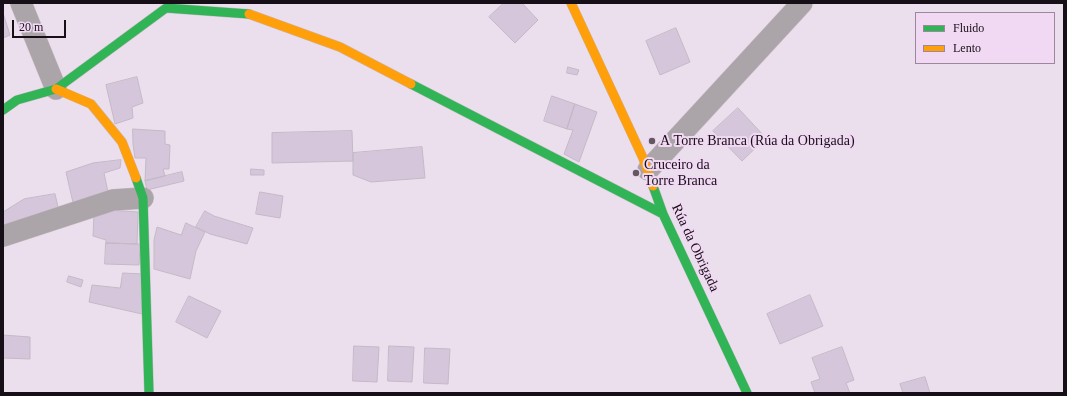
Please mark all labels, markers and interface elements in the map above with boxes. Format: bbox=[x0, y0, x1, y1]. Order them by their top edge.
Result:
scale bar bbox=[14, 12, 68, 38]
legend bbox=[915, 12, 1055, 64]
text: 20 m bbox=[19, 20, 43, 34]
text: Fluido bbox=[953, 21, 984, 35]
text: Lento bbox=[953, 41, 981, 55]
place label: A Torre Branca (Rúa da Obrigada) bbox=[660, 133, 855, 149]
marker: A Torre Branca (Rúa da Obrigada) bbox=[647, 136, 657, 146]
place label: Cruceiro da Torre Branca bbox=[644, 157, 717, 190]
marker: Cruceiro da Torre Branca bbox=[631, 168, 641, 178]
street label: Rúa da Obrigada bbox=[667, 201, 723, 295]

